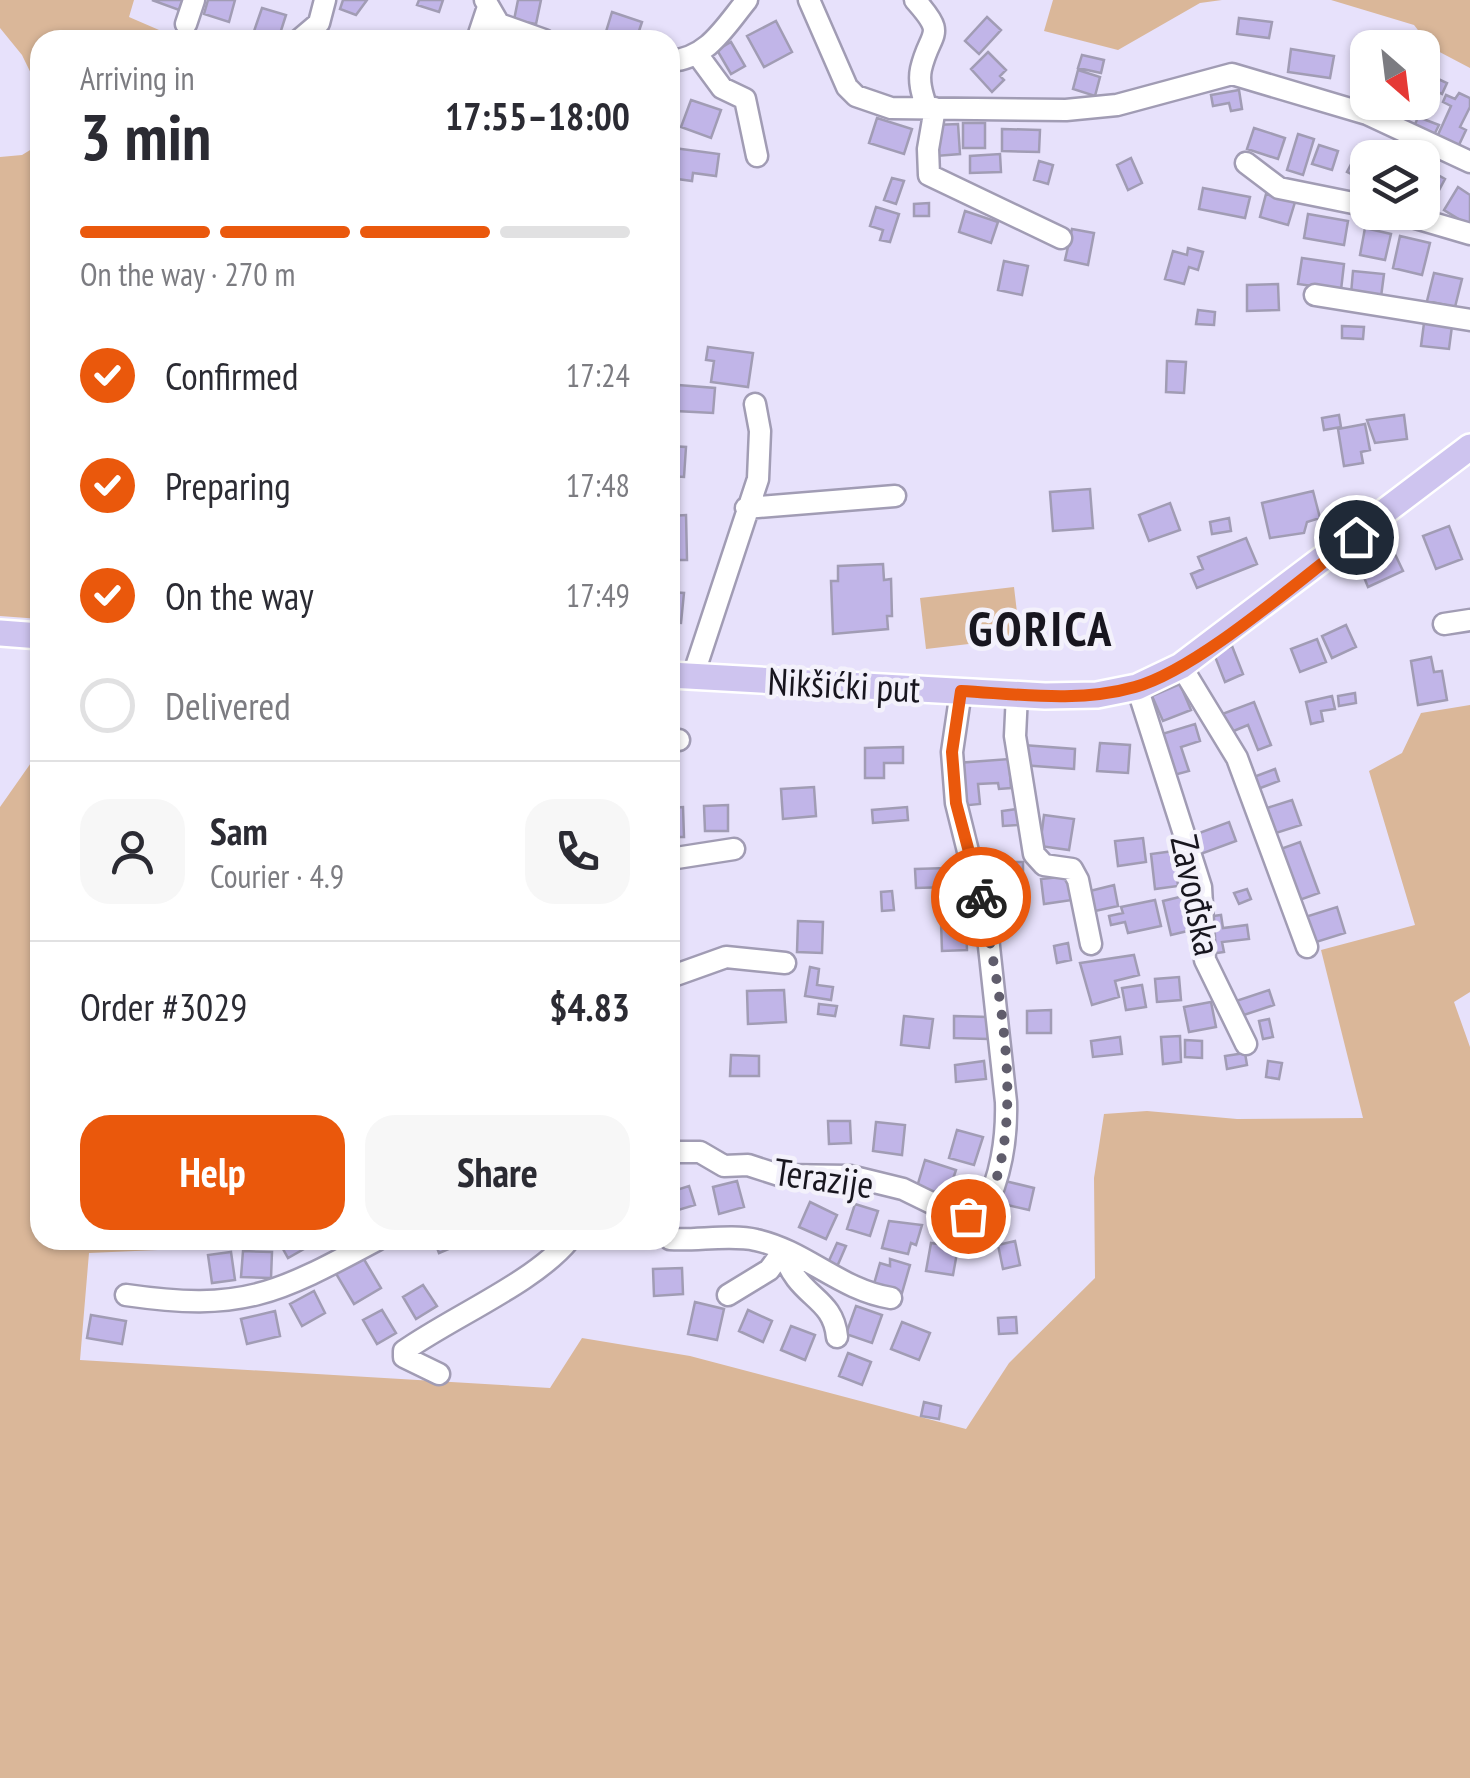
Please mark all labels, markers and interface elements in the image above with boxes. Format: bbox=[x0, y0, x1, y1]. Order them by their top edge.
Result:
north arrow bbox=[1350, 30, 1440, 120]
map controls bbox=[1350, 30, 1440, 230]
text: Arriving in bbox=[80, 57, 195, 99]
text: 17:55–18:00 bbox=[445, 91, 630, 140]
text: 3 min bbox=[80, 94, 211, 178]
button: layers bbox=[1350, 140, 1440, 230]
text: On the way · 270 m bbox=[80, 253, 295, 295]
icon: check bbox=[80, 348, 135, 403]
text: Confirmed bbox=[165, 351, 298, 400]
text: 17:24 bbox=[566, 354, 630, 396]
icon: check bbox=[80, 458, 135, 513]
text: Preparing bbox=[165, 461, 291, 510]
text: 17:48 bbox=[566, 464, 630, 506]
pin bbox=[1314, 495, 1399, 580]
icon: home bbox=[1329, 510, 1384, 565]
icon: check bbox=[80, 568, 135, 623]
text: On the way bbox=[165, 571, 313, 620]
text: 17:49 bbox=[566, 574, 630, 616]
district label: GORICA bbox=[968, 597, 1114, 659]
street label: Nikšićki put bbox=[767, 656, 922, 712]
text: Delivered bbox=[165, 681, 291, 730]
button: person bbox=[80, 799, 185, 904]
button: phone bbox=[525, 799, 630, 904]
text: Sam bbox=[210, 806, 268, 855]
street label: Zavođska bbox=[1160, 830, 1234, 960]
courier bbox=[931, 847, 1031, 947]
text: Courier · 4.9 bbox=[210, 855, 344, 897]
icon: bike bbox=[954, 870, 1009, 925]
text: Order #3029 bbox=[80, 982, 247, 1031]
text: $4.83 bbox=[549, 982, 630, 1031]
button: Help bbox=[80, 1115, 345, 1230]
button: Share bbox=[365, 1115, 630, 1230]
street label: Terazije bbox=[771, 1146, 877, 1208]
pin bbox=[926, 1174, 1011, 1259]
icon: bag bbox=[941, 1189, 996, 1244]

